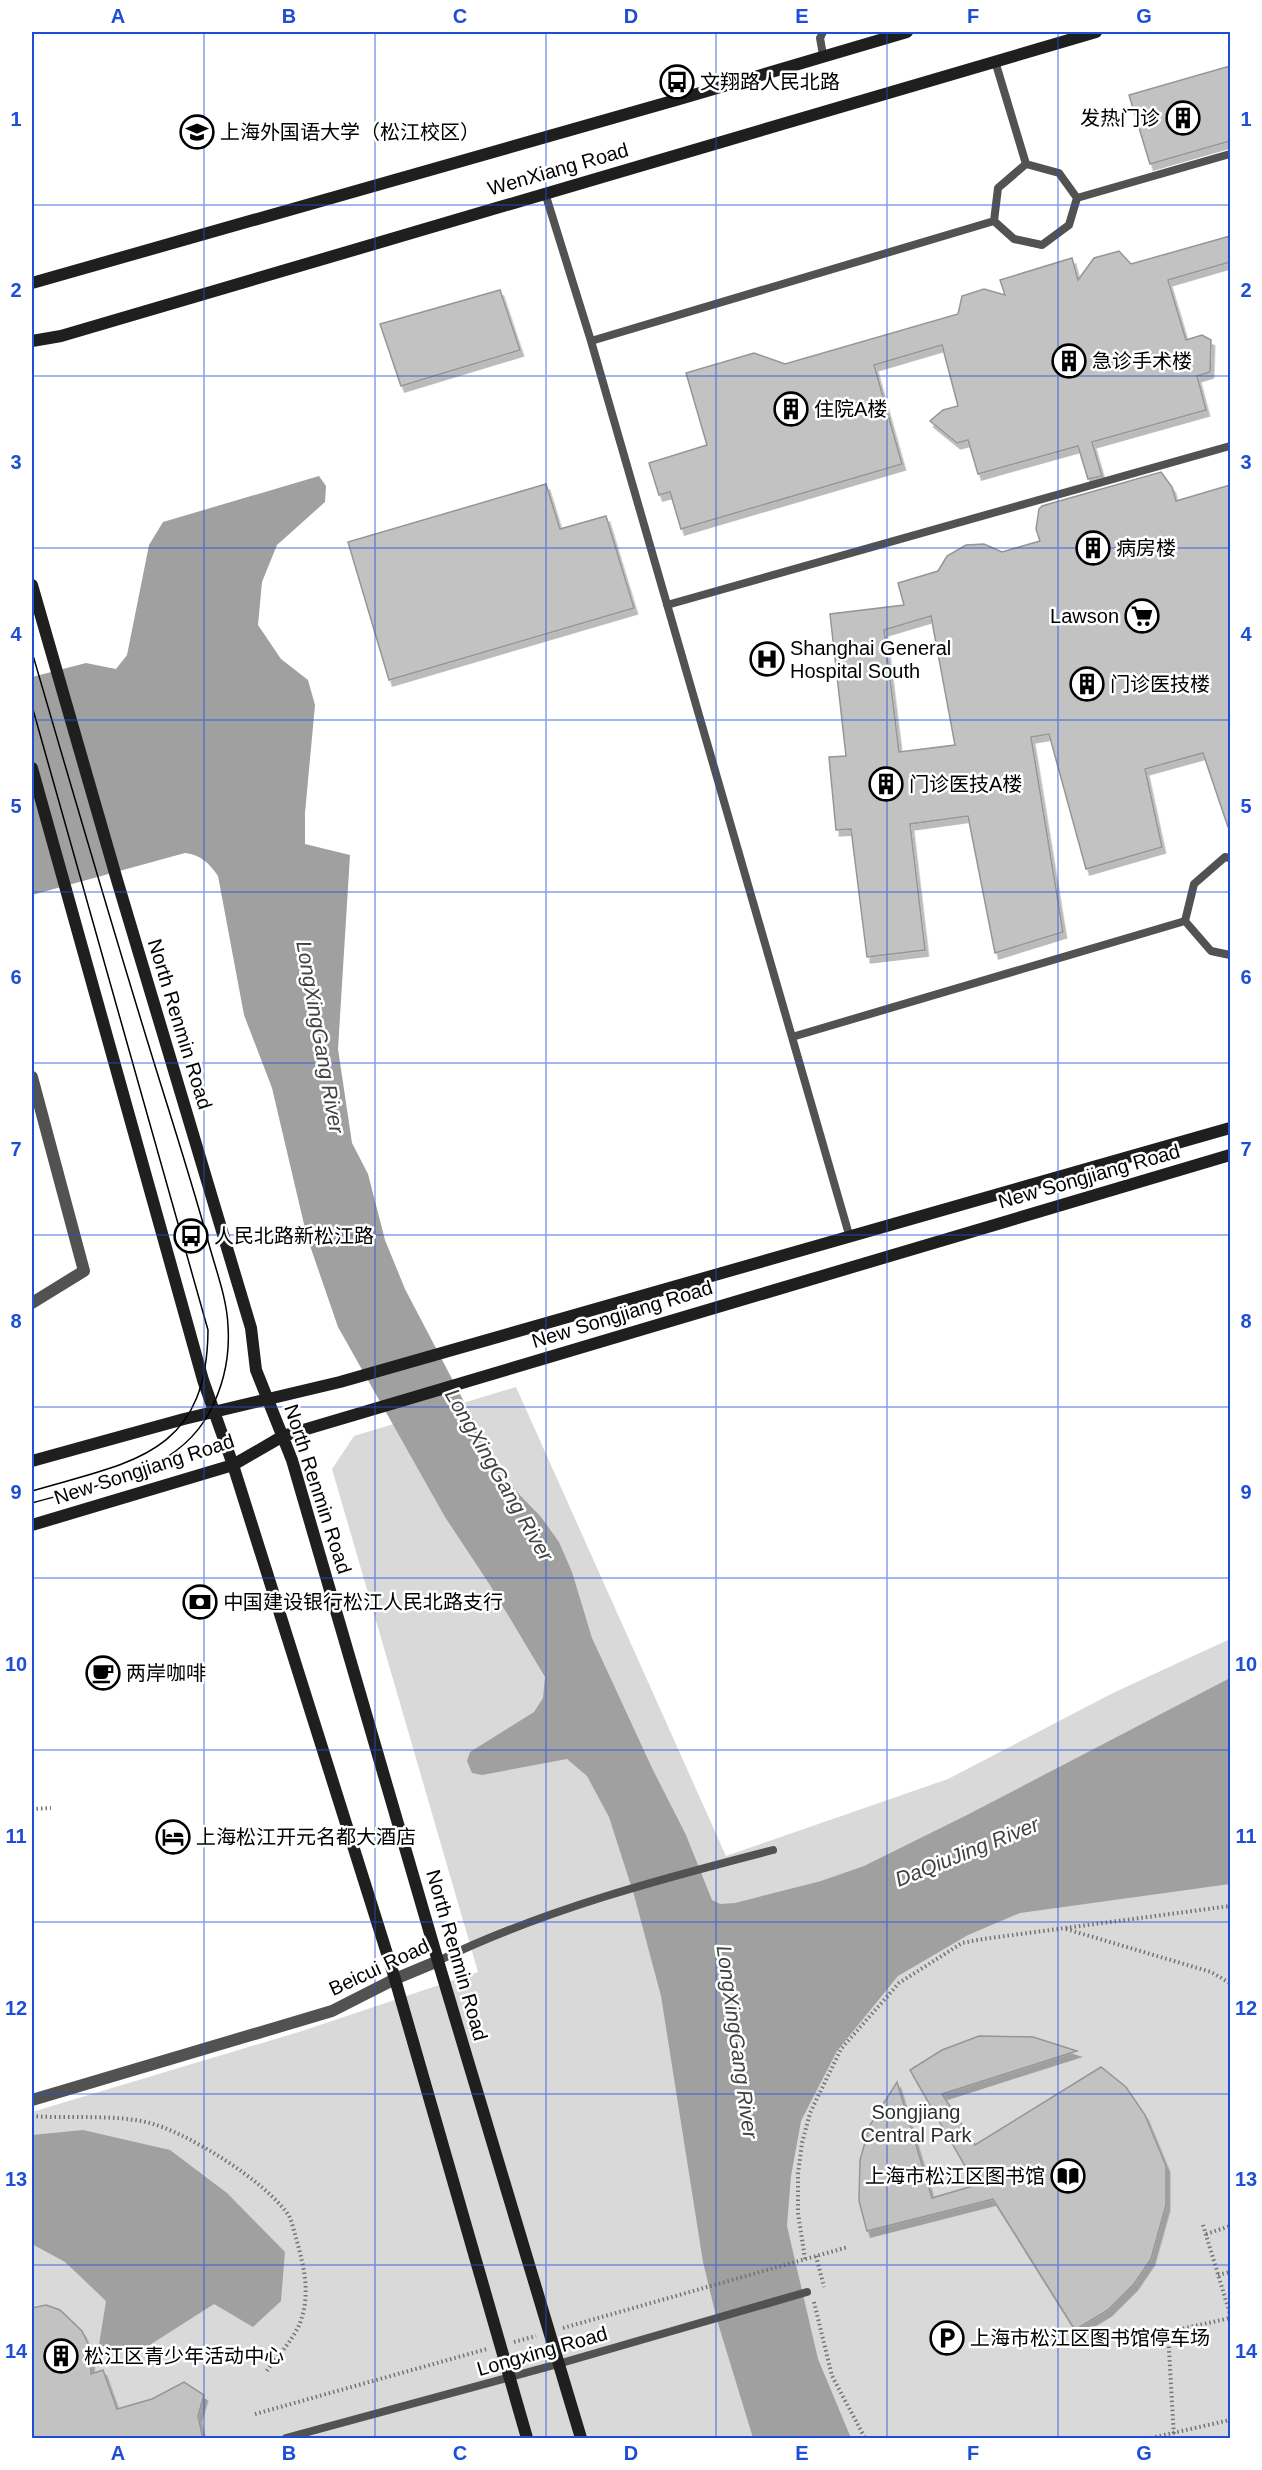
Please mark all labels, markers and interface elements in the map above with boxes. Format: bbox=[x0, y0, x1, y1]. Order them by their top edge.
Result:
text: A bbox=[111, 5, 125, 27]
text: B bbox=[282, 5, 296, 27]
text: C bbox=[453, 5, 467, 27]
text: D bbox=[624, 5, 638, 27]
text: E bbox=[795, 5, 809, 27]
text: F bbox=[967, 5, 979, 27]
text: G bbox=[1136, 5, 1152, 27]
bus stop icon: 文翔路人民北路 bbox=[659, 64, 695, 100]
place label: 文翔路人民北路 bbox=[700, 71, 840, 93]
building icon: 发热门诊 bbox=[1165, 100, 1201, 136]
place label: 发热门诊 bbox=[1080, 107, 1160, 129]
text: 1 bbox=[10, 108, 22, 130]
text: 1 bbox=[1240, 108, 1252, 130]
school or university icon: 上海外国语大学（松江校区） bbox=[179, 114, 215, 150]
place label: 上海外国语大学（松江校区） bbox=[220, 121, 480, 143]
street label: WenXiang Road bbox=[485, 138, 631, 200]
text: 2 bbox=[10, 279, 22, 301]
text: 2 bbox=[1240, 279, 1252, 301]
building icon: 急诊手术楼 bbox=[1051, 343, 1087, 379]
place label: 急诊手术楼 bbox=[1092, 350, 1192, 372]
building icon: 住院A楼 bbox=[773, 391, 809, 427]
place label: 住院A楼 bbox=[814, 398, 887, 420]
text: 3 bbox=[10, 451, 22, 473]
text: 3 bbox=[1240, 451, 1252, 473]
building icon: 病房楼 bbox=[1075, 530, 1111, 566]
place label: 病房楼 bbox=[1116, 537, 1176, 559]
supermarket icon: Lawson bbox=[1124, 598, 1160, 634]
place label: Lawson bbox=[1050, 605, 1119, 627]
text: 4 bbox=[10, 623, 22, 645]
text: 4 bbox=[1240, 623, 1252, 645]
place label: Shanghai General Hospital South bbox=[790, 637, 951, 682]
hospital icon: Shanghai General Hospital South bbox=[749, 641, 785, 677]
building icon: 门诊医技楼 bbox=[1069, 666, 1105, 702]
place label: 门诊医技楼 bbox=[1110, 673, 1210, 695]
building icon: 门诊医技A楼 bbox=[868, 766, 904, 802]
place label: 门诊医技A楼 bbox=[909, 773, 1022, 795]
text: 5 bbox=[10, 795, 22, 817]
text: 5 bbox=[1240, 795, 1252, 817]
street label: North Renmin Road bbox=[144, 936, 216, 1112]
water label: LongXingGang River bbox=[292, 939, 349, 1136]
text: 6 bbox=[10, 966, 22, 988]
text: 6 bbox=[1240, 966, 1252, 988]
text: 7 bbox=[10, 1138, 22, 1160]
text: 7 bbox=[1240, 1138, 1252, 1160]
street label: New Songjiang Road bbox=[996, 1140, 1182, 1212]
bus stop icon: 人民北路新松江路 bbox=[173, 1218, 209, 1254]
place label: 人民北路新松江路 bbox=[214, 1225, 374, 1247]
street label: New Songjiang Road bbox=[529, 1276, 715, 1352]
text: 8 bbox=[10, 1310, 22, 1332]
text: 8 bbox=[1240, 1310, 1252, 1332]
water label: LongXingGang River bbox=[441, 1385, 559, 1566]
street label: North Renmin Road bbox=[280, 1402, 356, 1576]
street label: New Songjiang Road bbox=[51, 1430, 237, 1508]
text: 9 bbox=[10, 1481, 22, 1503]
text: 9 bbox=[1240, 1481, 1252, 1503]
bank icon: 中国建设银行松江人民北路支行 bbox=[182, 1584, 218, 1620]
place label: 中国建设银行松江人民北路支行 bbox=[223, 1591, 503, 1613]
text: 10 bbox=[5, 1653, 27, 1675]
text: 10 bbox=[1235, 1653, 1257, 1675]
cafe icon: 两岸咖啡 bbox=[85, 1655, 121, 1691]
place label: 两岸咖啡 bbox=[126, 1662, 206, 1684]
water label: DaQiuJing River bbox=[892, 1812, 1043, 1891]
hotel icon: 上海松江开元名都大酒店 bbox=[155, 1819, 191, 1855]
text: 11 bbox=[5, 1825, 27, 1847]
text: 11 bbox=[1235, 1825, 1257, 1847]
place label: 上海松江开元名都大酒店 bbox=[196, 1826, 416, 1848]
street label: North Renmin Road bbox=[422, 1867, 492, 2043]
street label: Beicui Road bbox=[325, 1934, 433, 2000]
water label: LongXingGang River bbox=[713, 1944, 763, 2141]
text: 12 bbox=[5, 1997, 27, 2019]
text: 12 bbox=[1235, 1997, 1257, 2019]
park label: Songjiang Central Park bbox=[860, 2101, 973, 2146]
library icon: 上海市松江区图书馆 bbox=[1050, 2158, 1086, 2194]
place label: 上海市松江区图书馆 bbox=[865, 2165, 1045, 2187]
text: 13 bbox=[5, 2168, 27, 2190]
text: 13 bbox=[1235, 2168, 1257, 2190]
parking icon: 上海市松江区图书馆停车场 bbox=[929, 2320, 965, 2356]
street label: Longxing Road bbox=[474, 2322, 610, 2380]
place label: 上海市松江区图书馆停车场 bbox=[970, 2327, 1210, 2349]
building icon: 松江区青少年活动中心 bbox=[43, 2338, 79, 2374]
text: 14 bbox=[5, 2340, 28, 2362]
text: 14 bbox=[1235, 2340, 1258, 2362]
place label: 松江区青少年活动中心 bbox=[84, 2345, 284, 2367]
text: A bbox=[111, 2442, 125, 2464]
text: B bbox=[282, 2442, 296, 2464]
text: C bbox=[453, 2442, 467, 2464]
text: D bbox=[624, 2442, 638, 2464]
text: E bbox=[795, 2442, 809, 2464]
text: F bbox=[967, 2442, 979, 2464]
text: G bbox=[1136, 2442, 1152, 2464]

